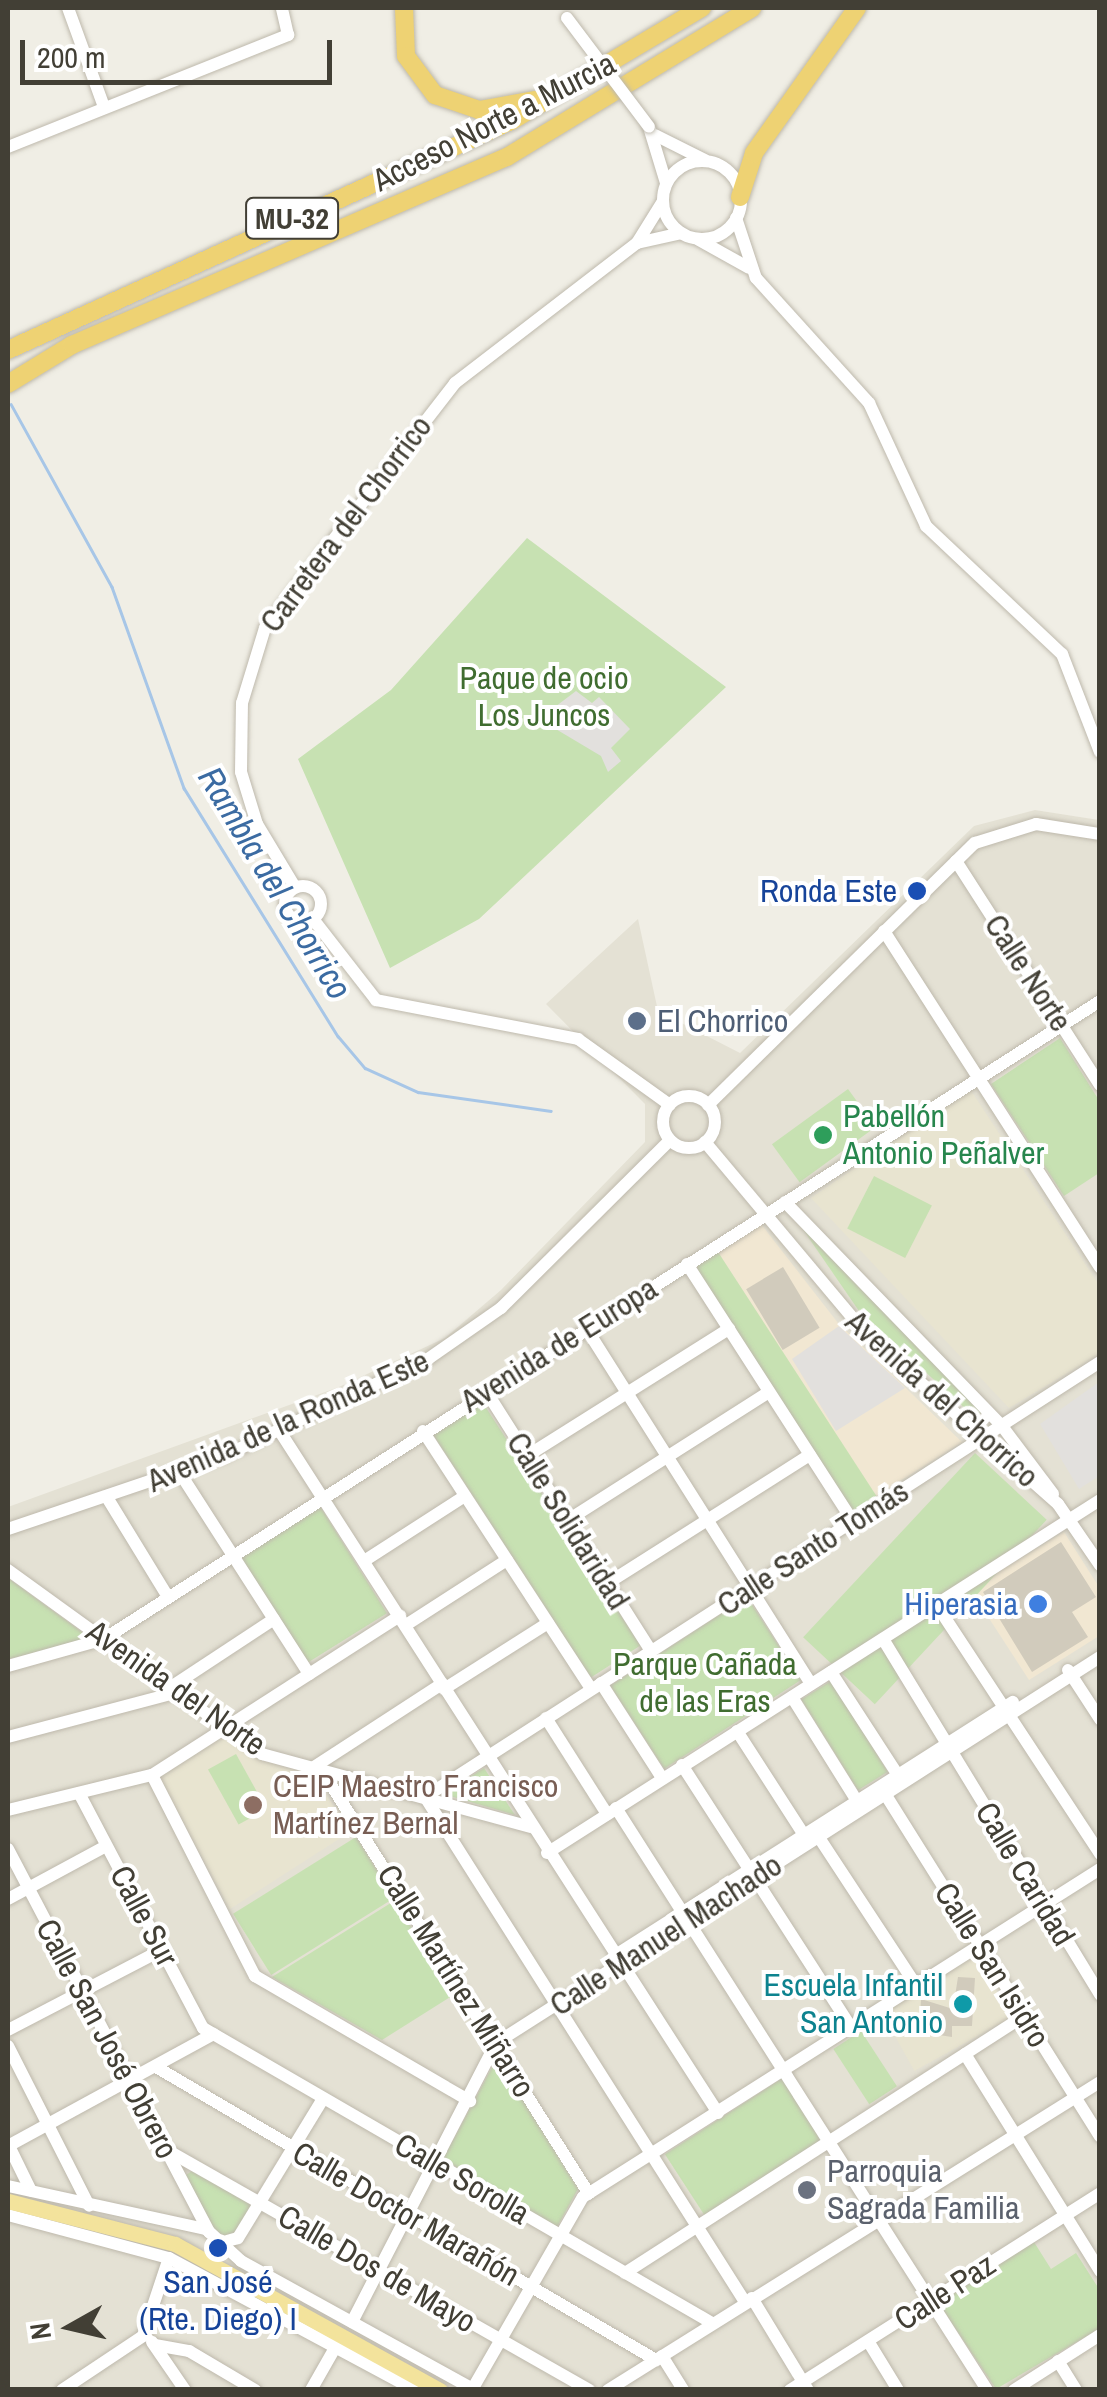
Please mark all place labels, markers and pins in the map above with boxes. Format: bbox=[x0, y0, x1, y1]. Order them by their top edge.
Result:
place label: Ronda Este bbox=[760, 872, 897, 910]
marker: Ronda Este bbox=[906, 880, 928, 902]
place label: El Chorrico bbox=[657, 1002, 788, 1040]
marker: El Chorrico bbox=[626, 1010, 648, 1032]
place label: Pabellón Antonio Peñalver bbox=[843, 1098, 1044, 1173]
marker: Pabellón Antonio Peñalver bbox=[812, 1124, 834, 1146]
place label: Hiperasia bbox=[904, 1585, 1018, 1623]
marker: Hiperasia bbox=[1027, 1593, 1049, 1615]
place label: CEIP Maestro Francisco Martínez Bernal bbox=[273, 1768, 559, 1843]
marker: CEIP Maestro Francisco Martínez Bernal bbox=[242, 1794, 264, 1816]
place label: Escuela Infantil San Antonio bbox=[764, 1967, 943, 2042]
marker: Escuela Infantil San Antonio bbox=[952, 1993, 974, 2015]
place label: Parroquia Sagrada Familia bbox=[827, 2153, 1020, 2228]
marker: Parroquia Sagrada Familia bbox=[796, 2179, 818, 2201]
marker: San José (Rte. Diego) I bbox=[207, 2237, 229, 2259]
place label: San José (Rte. Diego) I bbox=[139, 2264, 297, 2339]

